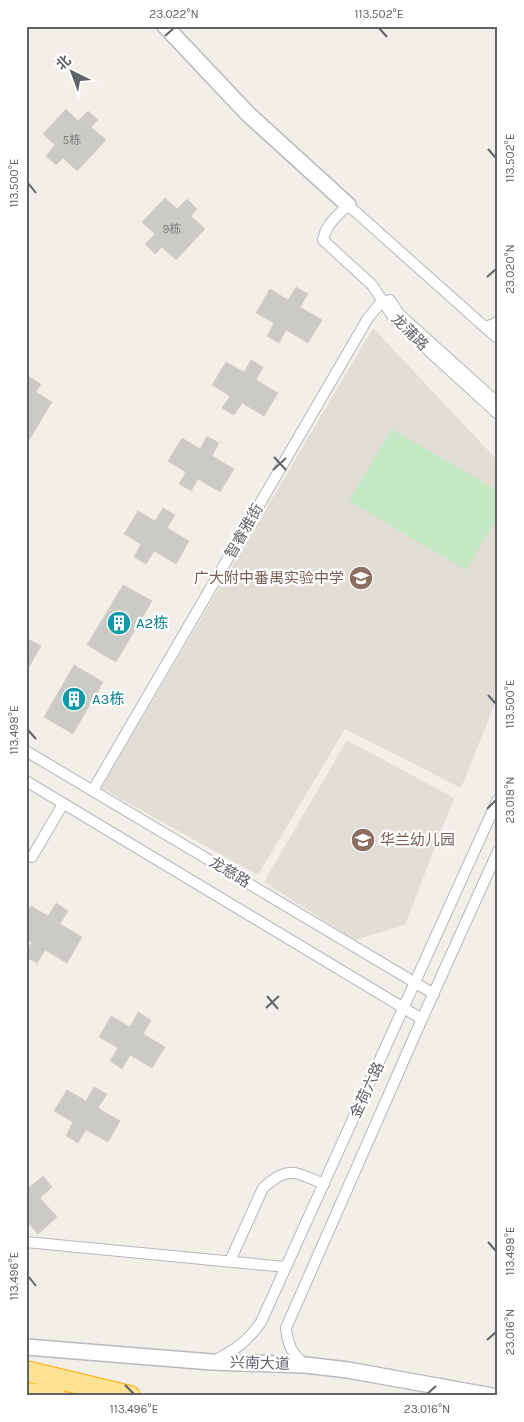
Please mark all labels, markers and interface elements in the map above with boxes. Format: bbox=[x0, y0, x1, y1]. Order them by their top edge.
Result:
text: 23.022°N bbox=[149, 7, 199, 21]
text: 113.502°E bbox=[355, 7, 403, 21]
north arrow bbox=[48, 48, 98, 98]
text: 北 bbox=[53, 52, 75, 74]
house number: 5栋 bbox=[63, 133, 81, 147]
text: 113.502°E bbox=[503, 134, 517, 182]
text: 113.500°E bbox=[7, 158, 21, 208]
house number: 9栋 bbox=[163, 222, 181, 236]
text: 23.020°N bbox=[503, 244, 517, 294]
street label: 龙蒲路 bbox=[388, 310, 432, 354]
street label: 智睿雅街 bbox=[221, 501, 267, 561]
school or university icon: 广大附中番禺实验中学 bbox=[348, 565, 374, 591]
place label: 广大附中番禺实验中学 bbox=[194, 569, 344, 587]
building icon: A2栋 bbox=[106, 610, 132, 636]
place label: A2栋 bbox=[136, 614, 168, 632]
text: 113.500°E bbox=[503, 679, 517, 729]
building icon: A3栋 bbox=[61, 686, 87, 712]
place label: A3栋 bbox=[92, 690, 124, 708]
text: 113.498°E bbox=[7, 705, 21, 755]
text: 23.018°N bbox=[503, 777, 517, 823]
school or university icon: 华兰幼儿园 bbox=[350, 827, 376, 853]
place label: 华兰幼儿园 bbox=[380, 831, 455, 849]
street label: 龙慈路 bbox=[206, 853, 254, 891]
street label: 金荷六路 bbox=[346, 1059, 388, 1121]
text: 113.498°E bbox=[503, 1226, 517, 1276]
text: 113.496°E bbox=[7, 1252, 21, 1300]
text: 23.016°N bbox=[503, 1309, 517, 1355]
street label: 兴南大道 bbox=[230, 1353, 290, 1373]
text: 113.496°E bbox=[110, 1402, 158, 1416]
text: 23.016°N bbox=[404, 1402, 450, 1416]

